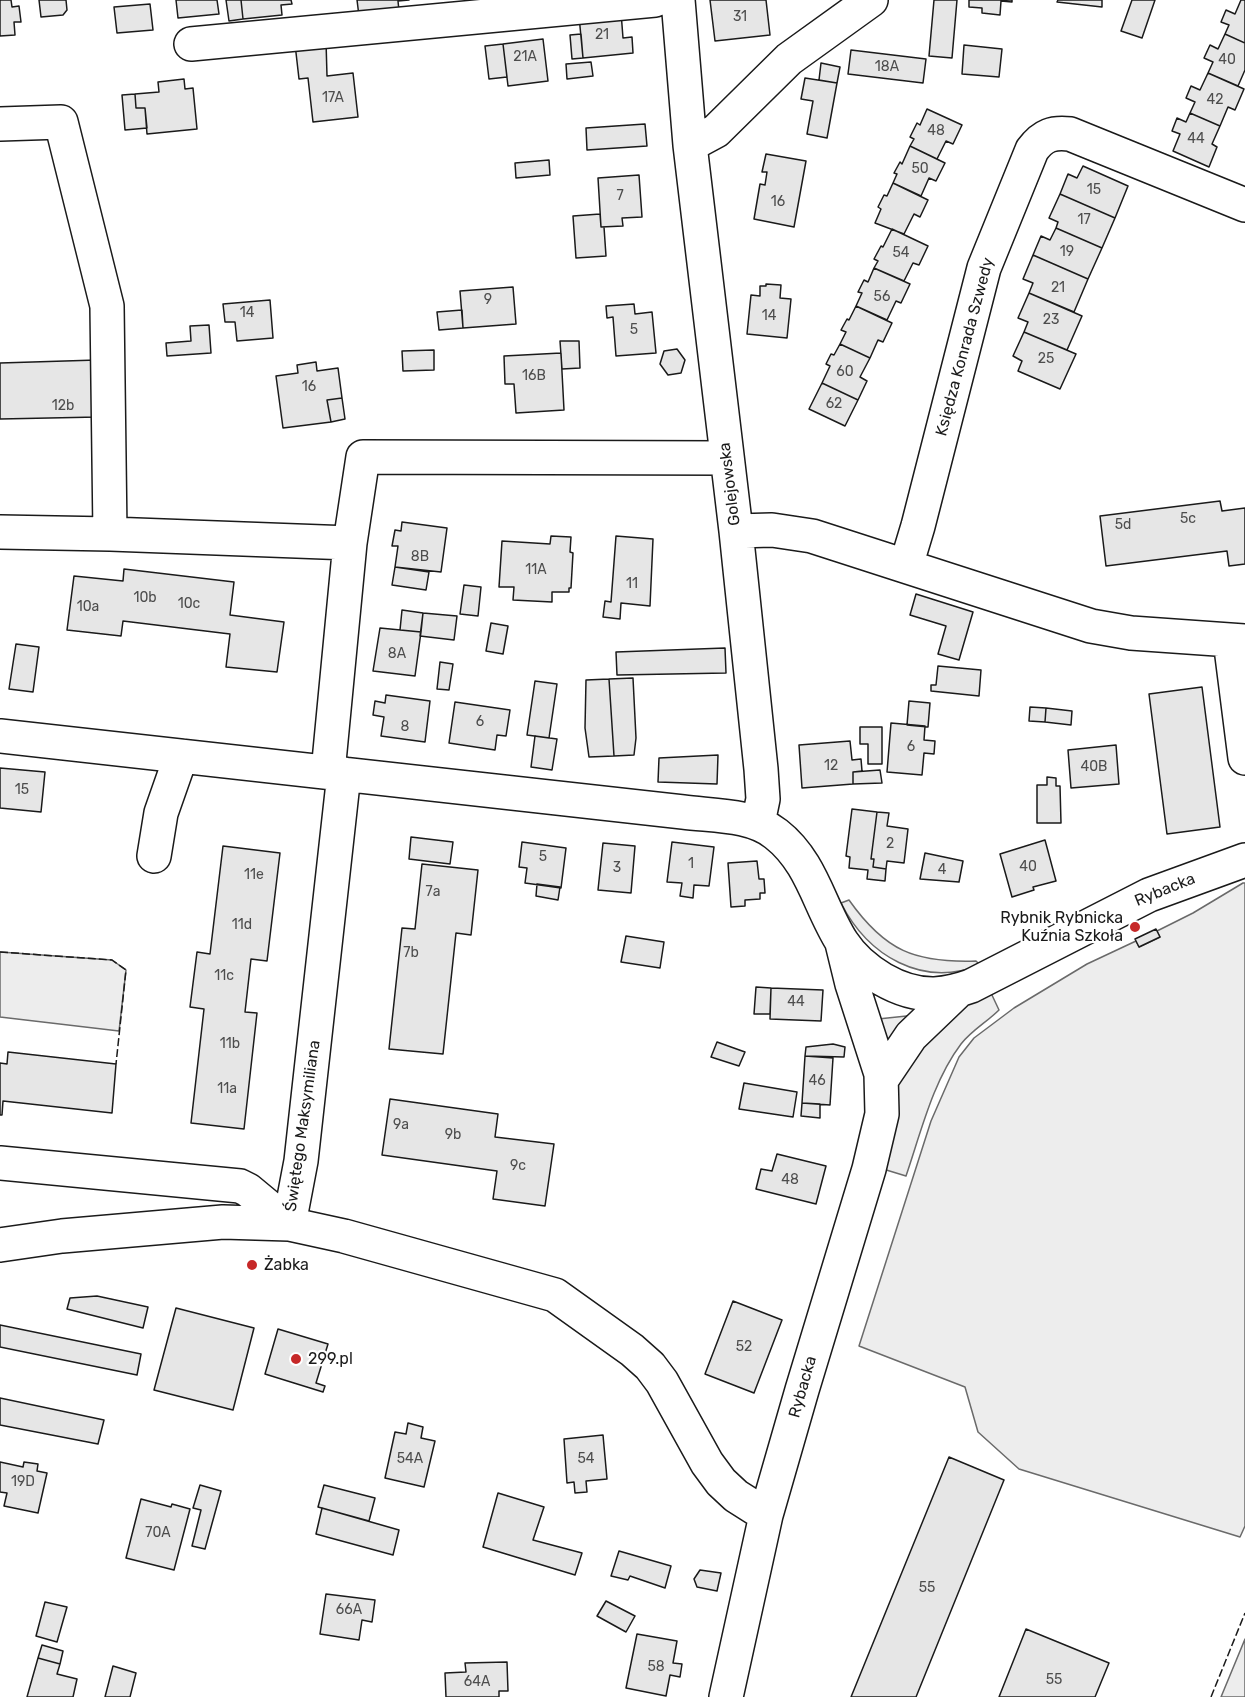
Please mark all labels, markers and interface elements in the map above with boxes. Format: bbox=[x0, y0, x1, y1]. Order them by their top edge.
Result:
house number: 31 bbox=[733, 9, 747, 25]
house number: 21 bbox=[595, 27, 609, 43]
house number: 21A bbox=[513, 49, 537, 65]
house number: 40 bbox=[1218, 52, 1236, 68]
house number: 18A bbox=[875, 59, 899, 75]
house number: 17A bbox=[322, 90, 344, 106]
house number: 42 bbox=[1207, 92, 1223, 108]
house number: 48 bbox=[927, 123, 945, 139]
house number: 44 bbox=[1187, 131, 1205, 147]
house number: 50 bbox=[911, 161, 929, 177]
house number: 15 bbox=[1087, 182, 1101, 198]
house number: 7 bbox=[616, 188, 624, 204]
house number: 16 bbox=[771, 194, 785, 210]
house number: 17 bbox=[1077, 212, 1091, 228]
house number: 19 bbox=[1060, 244, 1074, 260]
house number: 54 bbox=[892, 245, 910, 261]
street label: Księdza Konrada Szwedy bbox=[932, 256, 998, 438]
house number: 21 bbox=[1051, 280, 1065, 296]
house number: 56 bbox=[874, 289, 890, 305]
house number: 9 bbox=[484, 292, 492, 308]
house number: 14 bbox=[240, 305, 254, 321]
house number: 14 bbox=[762, 308, 776, 324]
house number: 23 bbox=[1043, 312, 1059, 328]
house number: 5 bbox=[630, 322, 638, 338]
house number: 25 bbox=[1038, 351, 1054, 367]
house number: 60 bbox=[836, 364, 854, 380]
house number: 16B bbox=[522, 368, 546, 384]
house number: 16 bbox=[302, 379, 316, 395]
house number: 62 bbox=[826, 396, 842, 412]
house number: 12b bbox=[52, 398, 74, 414]
street label: Golejowska bbox=[715, 441, 745, 527]
house number: 5c bbox=[1180, 511, 1196, 527]
house number: 5d bbox=[1115, 517, 1131, 533]
house number: 8B bbox=[411, 549, 429, 565]
house number: 11A bbox=[525, 562, 547, 578]
house number: 11 bbox=[626, 576, 638, 592]
house number: 10b bbox=[133, 590, 157, 606]
house number: 10c bbox=[178, 596, 200, 612]
house number: 10a bbox=[77, 599, 99, 615]
house number: 8A bbox=[388, 646, 406, 662]
house number: 6 bbox=[476, 714, 484, 730]
house number: 8 bbox=[401, 719, 409, 735]
house number: 6 bbox=[907, 739, 915, 755]
house number: 12 bbox=[824, 758, 838, 774]
house number: 40B bbox=[1081, 759, 1107, 775]
house number: 15 bbox=[15, 782, 29, 798]
house number: 2 bbox=[886, 836, 894, 852]
house number: 5 bbox=[539, 849, 547, 865]
house number: 1 bbox=[688, 856, 694, 872]
house number: 40 bbox=[1019, 859, 1037, 875]
house number: 3 bbox=[613, 860, 621, 876]
house number: 4 bbox=[938, 862, 946, 878]
house number: 11e bbox=[244, 867, 264, 883]
street label: Rybacka bbox=[1132, 869, 1198, 911]
house number: 7a bbox=[426, 884, 440, 900]
place label: Rybnik Rybnicka Kuźnia Szkoła bbox=[1000, 908, 1123, 946]
house number: 11d bbox=[232, 917, 252, 933]
marker: Rybnik Rybnicka Kuźnia Szkoła bbox=[1128, 920, 1142, 934]
house number: 7b bbox=[403, 945, 419, 961]
house number: 11c bbox=[214, 968, 234, 984]
house number: 44 bbox=[787, 994, 805, 1010]
house number: 11b bbox=[220, 1036, 240, 1052]
street label: Świętego Maksymiliana bbox=[281, 1039, 325, 1213]
house number: 46 bbox=[808, 1073, 826, 1089]
house number: 11a bbox=[217, 1081, 237, 1097]
house number: 9a bbox=[393, 1117, 409, 1133]
house number: 9b bbox=[445, 1127, 461, 1143]
house number: 9c bbox=[510, 1158, 526, 1174]
house number: 48 bbox=[781, 1172, 799, 1188]
place label: Żabka bbox=[264, 1255, 309, 1275]
marker: Żabka bbox=[245, 1258, 259, 1272]
house number: 52 bbox=[736, 1339, 752, 1355]
place label: 299.pl bbox=[308, 1349, 353, 1369]
marker: 299.pl bbox=[289, 1352, 303, 1366]
street label: Rybacka bbox=[785, 1354, 821, 1420]
house number: 54A bbox=[397, 1451, 423, 1467]
house number: 54 bbox=[577, 1451, 595, 1467]
house number: 19D bbox=[11, 1474, 35, 1490]
house number: 70A bbox=[145, 1525, 171, 1541]
house number: 55 bbox=[919, 1580, 935, 1596]
house number: 66A bbox=[336, 1602, 362, 1618]
house number: 58 bbox=[647, 1659, 665, 1675]
house number: 55 bbox=[1046, 1672, 1062, 1688]
house number: 64A bbox=[464, 1674, 490, 1690]

